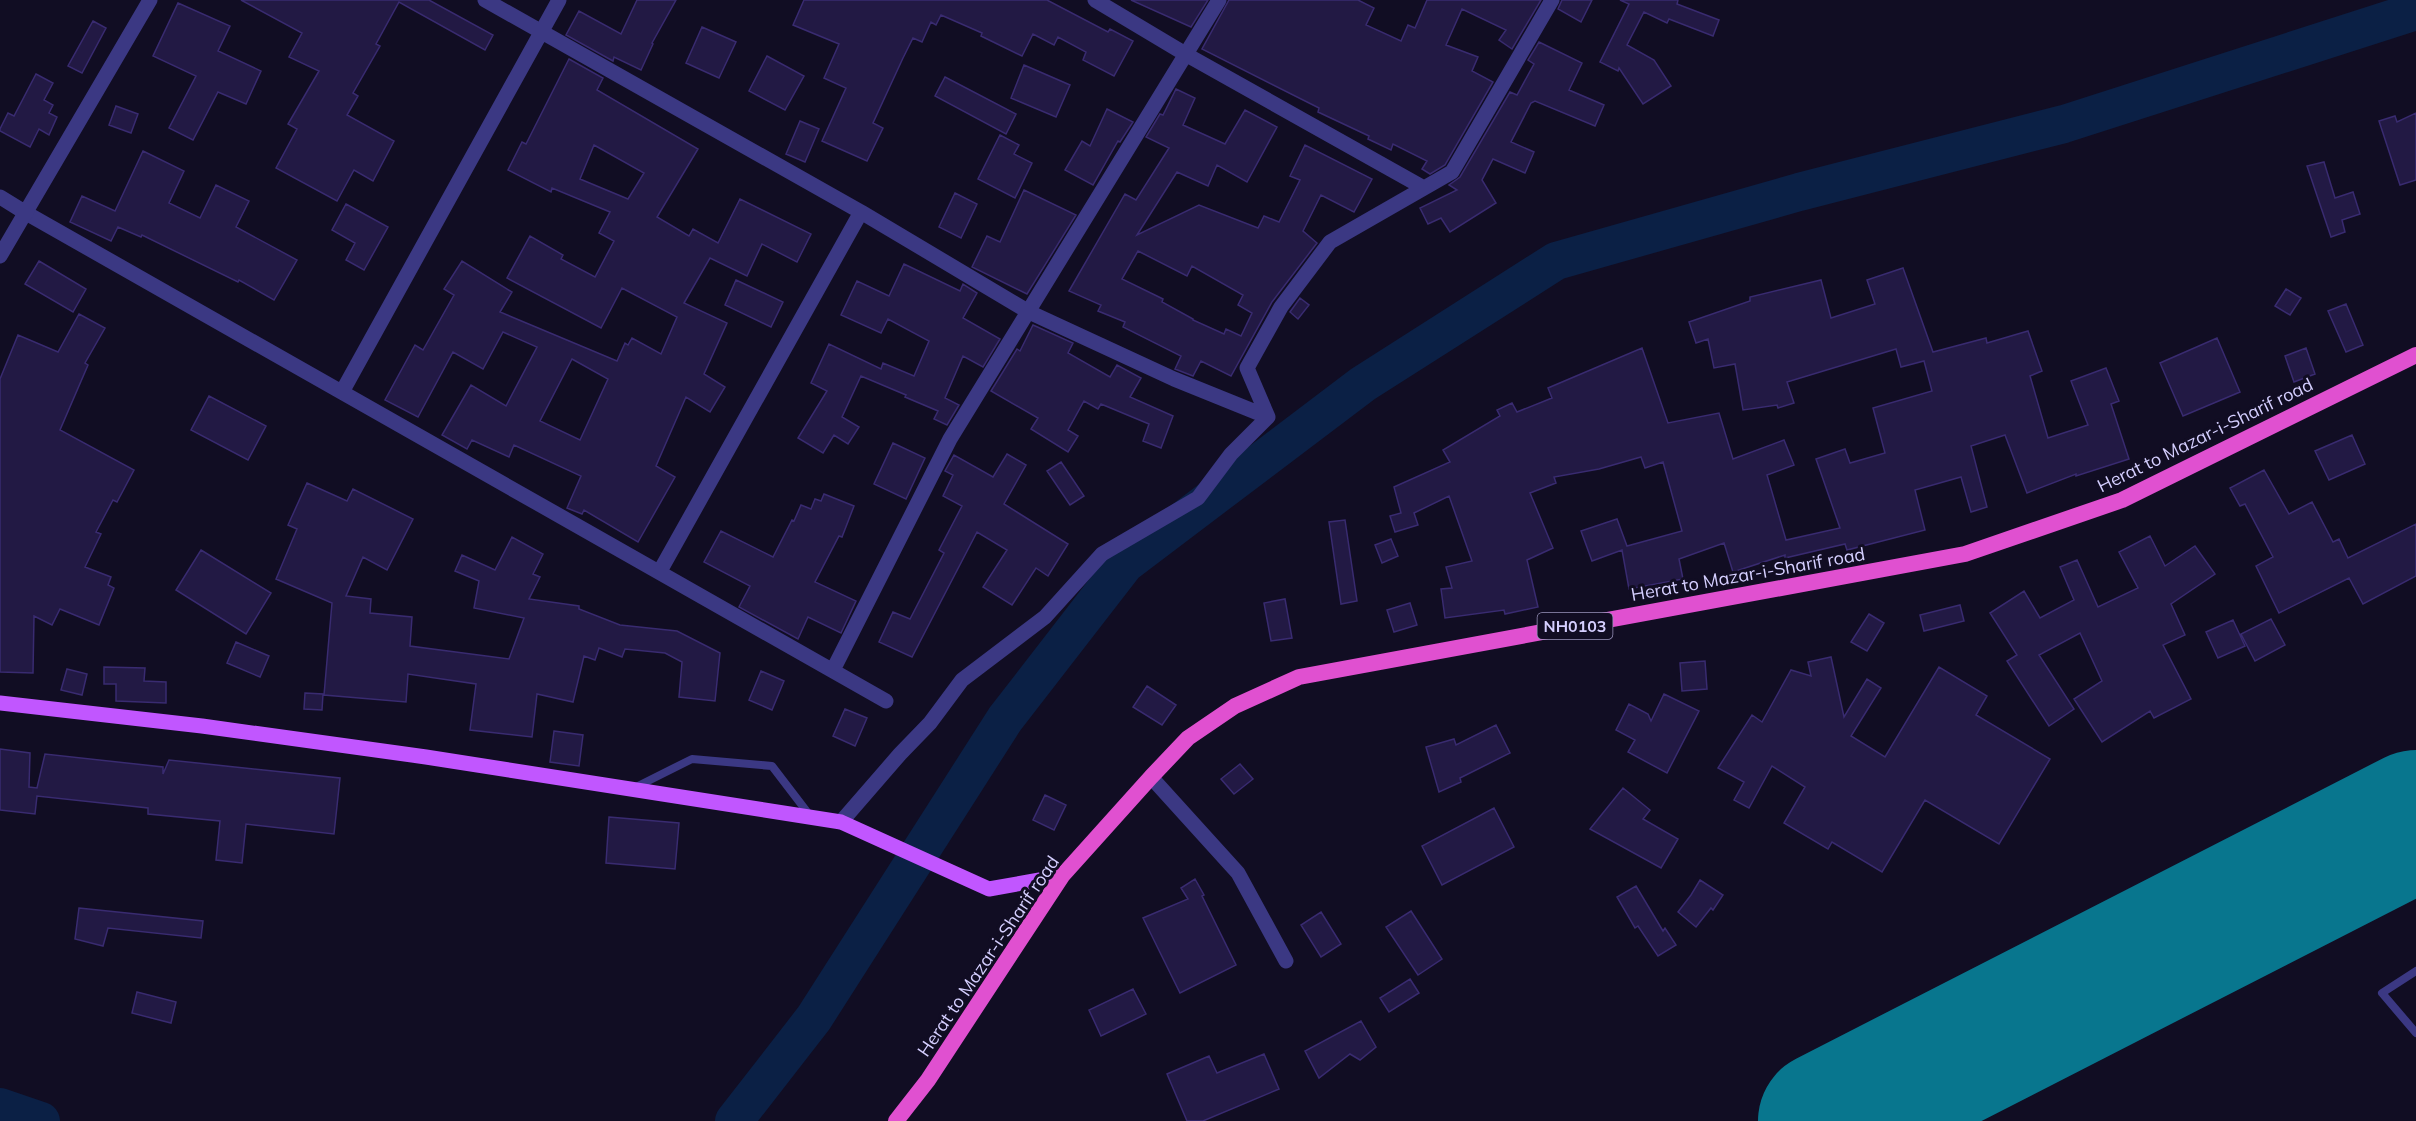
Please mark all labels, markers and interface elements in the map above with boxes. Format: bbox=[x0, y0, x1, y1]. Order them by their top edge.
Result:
street label: Herat to Mazar-i-Sharif road bbox=[2093, 373, 2317, 497]
street label: Herat to Mazar-i-Sharif road bbox=[1629, 542, 1867, 606]
road number: NH0103 bbox=[1538, 613, 1612, 639]
street label: Herat to Mazar-i-Sharif road bbox=[912, 851, 1064, 1061]

